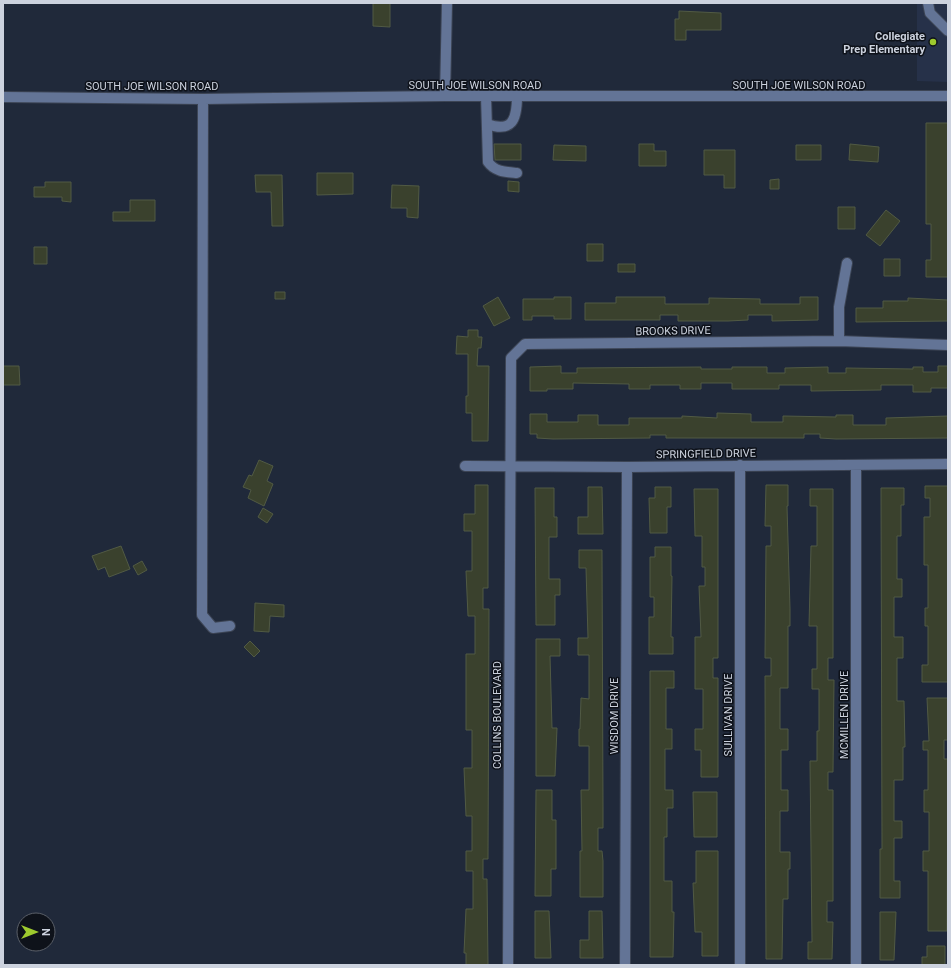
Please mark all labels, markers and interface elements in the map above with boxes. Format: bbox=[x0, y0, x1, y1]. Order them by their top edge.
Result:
place label: Collegiate Prep Elementary bbox=[843, 30, 925, 56]
marker: Collegiate Prep Elementary bbox=[928, 37, 938, 47]
street label: SOUTH JOE WILSON ROAD bbox=[409, 79, 541, 92]
street label: SOUTH JOE WILSON ROAD bbox=[733, 79, 865, 92]
street label: SOUTH JOE WILSON ROAD bbox=[86, 80, 218, 93]
street label: BROOKS DRIVE bbox=[635, 324, 711, 338]
street label: SPRINGFIELD DRIVE bbox=[656, 447, 756, 461]
street label: COLLINS BOULEVARD bbox=[491, 661, 504, 769]
street label: MCMILLEN DRIVE bbox=[838, 671, 851, 759]
street label: SULLIVAN DRIVE bbox=[722, 673, 735, 757]
street label: WISDOM DRIVE bbox=[608, 678, 621, 754]
north arrow bbox=[16, 912, 56, 952]
text: N bbox=[39, 928, 52, 936]

